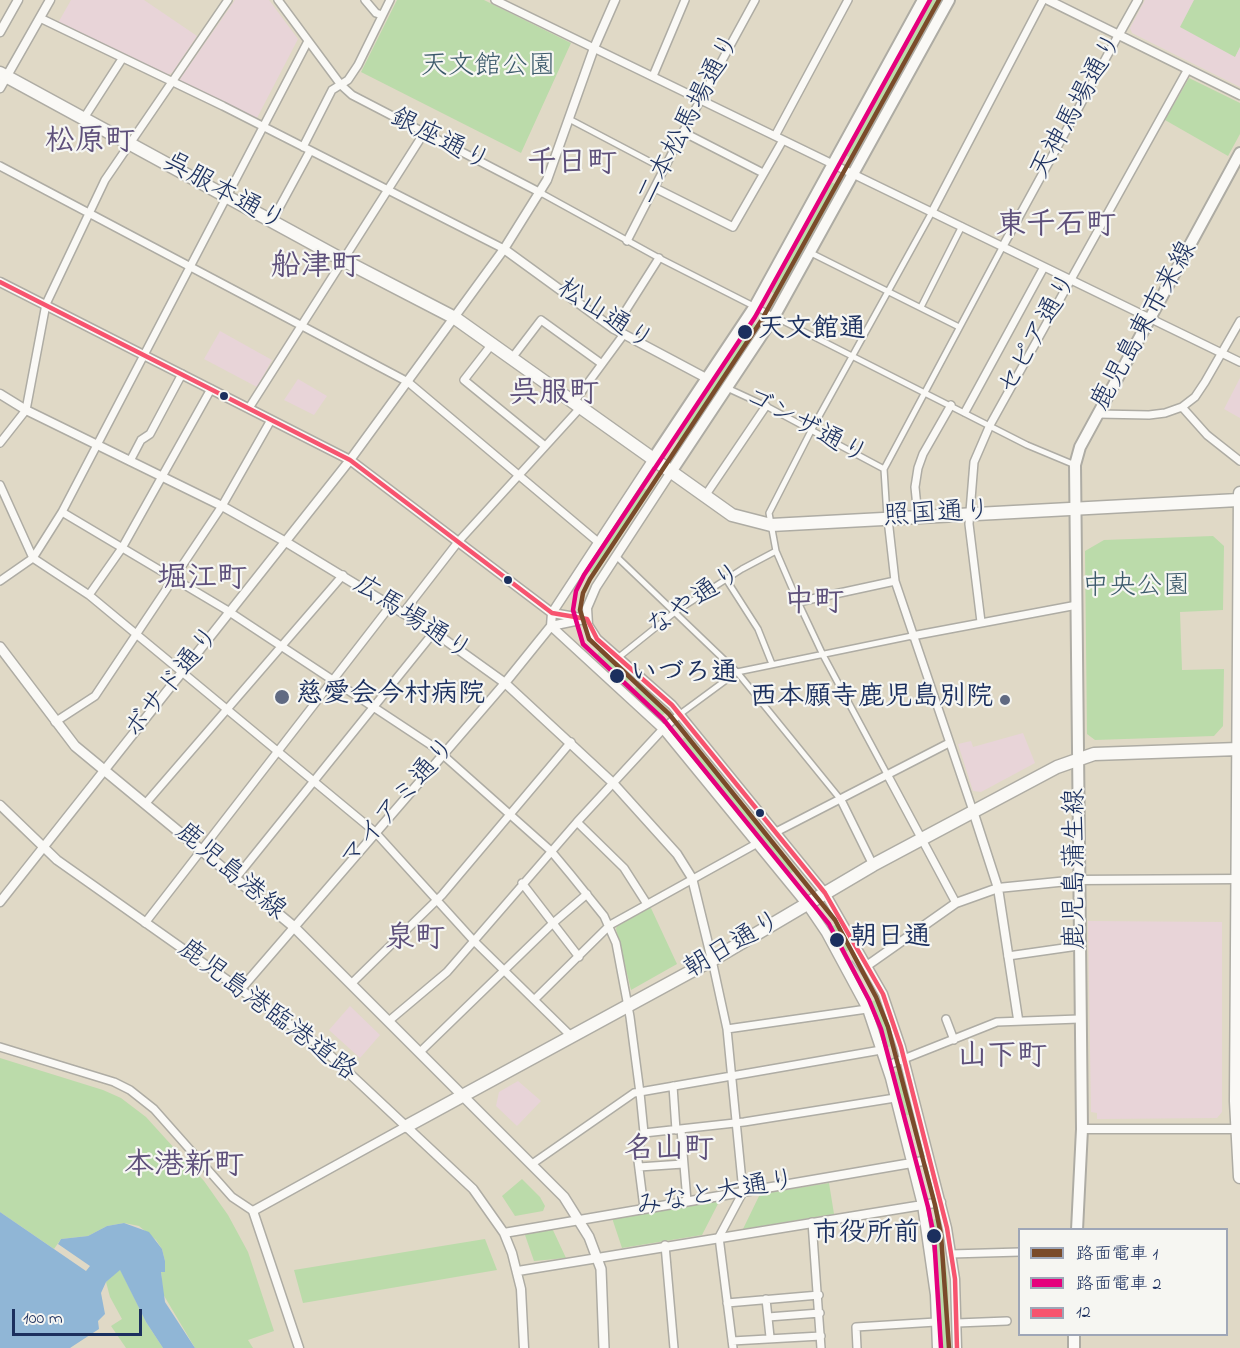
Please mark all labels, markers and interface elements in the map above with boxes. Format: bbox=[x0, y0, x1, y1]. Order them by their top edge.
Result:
street label: 天神馬場通り bbox=[1026, 28, 1132, 186]
street label: 二本松馬場通り bbox=[632, 29, 750, 211]
park label: 天文館公園 bbox=[421, 53, 555, 85]
street label: 銀座通り bbox=[384, 103, 494, 181]
district label: 松原町 bbox=[45, 126, 135, 162]
street label: 呉服本通り bbox=[156, 147, 290, 241]
district label: 千日町 bbox=[527, 148, 617, 184]
district label: 東千石町 bbox=[996, 210, 1116, 246]
street label: 鹿児島東市来線 bbox=[1086, 236, 1206, 418]
district label: 船津町 bbox=[271, 251, 361, 287]
street label: セピア通り bbox=[993, 268, 1087, 402]
street label: 松山通り bbox=[550, 274, 658, 360]
place label: 天文館通 bbox=[758, 316, 866, 348]
marker: 天文館通 bbox=[736, 323, 754, 341]
district label: 呉服町 bbox=[509, 378, 599, 414]
street label: ゴンザ通り bbox=[738, 382, 872, 474]
unlabelled marker bbox=[218, 390, 230, 402]
street label: 照国通り bbox=[882, 497, 992, 535]
street label: なや通り bbox=[642, 558, 750, 646]
district label: 堀江町 bbox=[157, 563, 247, 599]
street label: 広馬場通り bbox=[346, 570, 476, 670]
park label: 中央公園 bbox=[1082, 573, 1190, 605]
unlabelled marker bbox=[502, 574, 514, 586]
district label: 中町 bbox=[784, 587, 844, 623]
street label: ボサド通り bbox=[119, 621, 229, 747]
place label: いづろ通 bbox=[630, 660, 738, 692]
marker: いづろ通 bbox=[608, 667, 626, 685]
place label: 慈愛会今村病院 bbox=[296, 681, 485, 713]
place label: 西本願寺鹿児島別院 bbox=[750, 684, 993, 716]
marker: 慈愛会今村病院 bbox=[273, 688, 291, 706]
marker: 西本願寺鹿児島別院 bbox=[998, 693, 1012, 707]
street label: マイアミ通り bbox=[335, 732, 465, 876]
street label: 鹿児島蒲生線 bbox=[1062, 788, 1094, 950]
unlabelled marker bbox=[754, 807, 766, 819]
street label: 鹿児島港線 bbox=[167, 817, 291, 929]
street label: 朝日通り bbox=[679, 906, 789, 988]
district label: 泉町 bbox=[385, 923, 445, 959]
place label: 朝日通 bbox=[850, 924, 931, 956]
marker: 朝日通 bbox=[828, 931, 846, 949]
street label: 鹿児島港臨港道路 bbox=[170, 934, 362, 1090]
district label: 山下町 bbox=[957, 1041, 1047, 1077]
district label: 名山町 bbox=[624, 1134, 714, 1170]
district label: 本港新町 bbox=[124, 1150, 244, 1186]
street label: みなと大通り bbox=[633, 1166, 799, 1226]
place label: 市役所前 bbox=[812, 1220, 920, 1252]
marker: 市役所前 bbox=[925, 1227, 943, 1245]
legend bbox=[1018, 1228, 1228, 1336]
text: 路面電車 1 bbox=[1076, 1242, 1158, 1268]
text: 路面電車 2 bbox=[1076, 1272, 1161, 1298]
scale bar bbox=[15, 1297, 146, 1335]
text: 12 bbox=[1076, 1300, 1091, 1326]
text: 100 m bbox=[23, 1306, 63, 1332]

